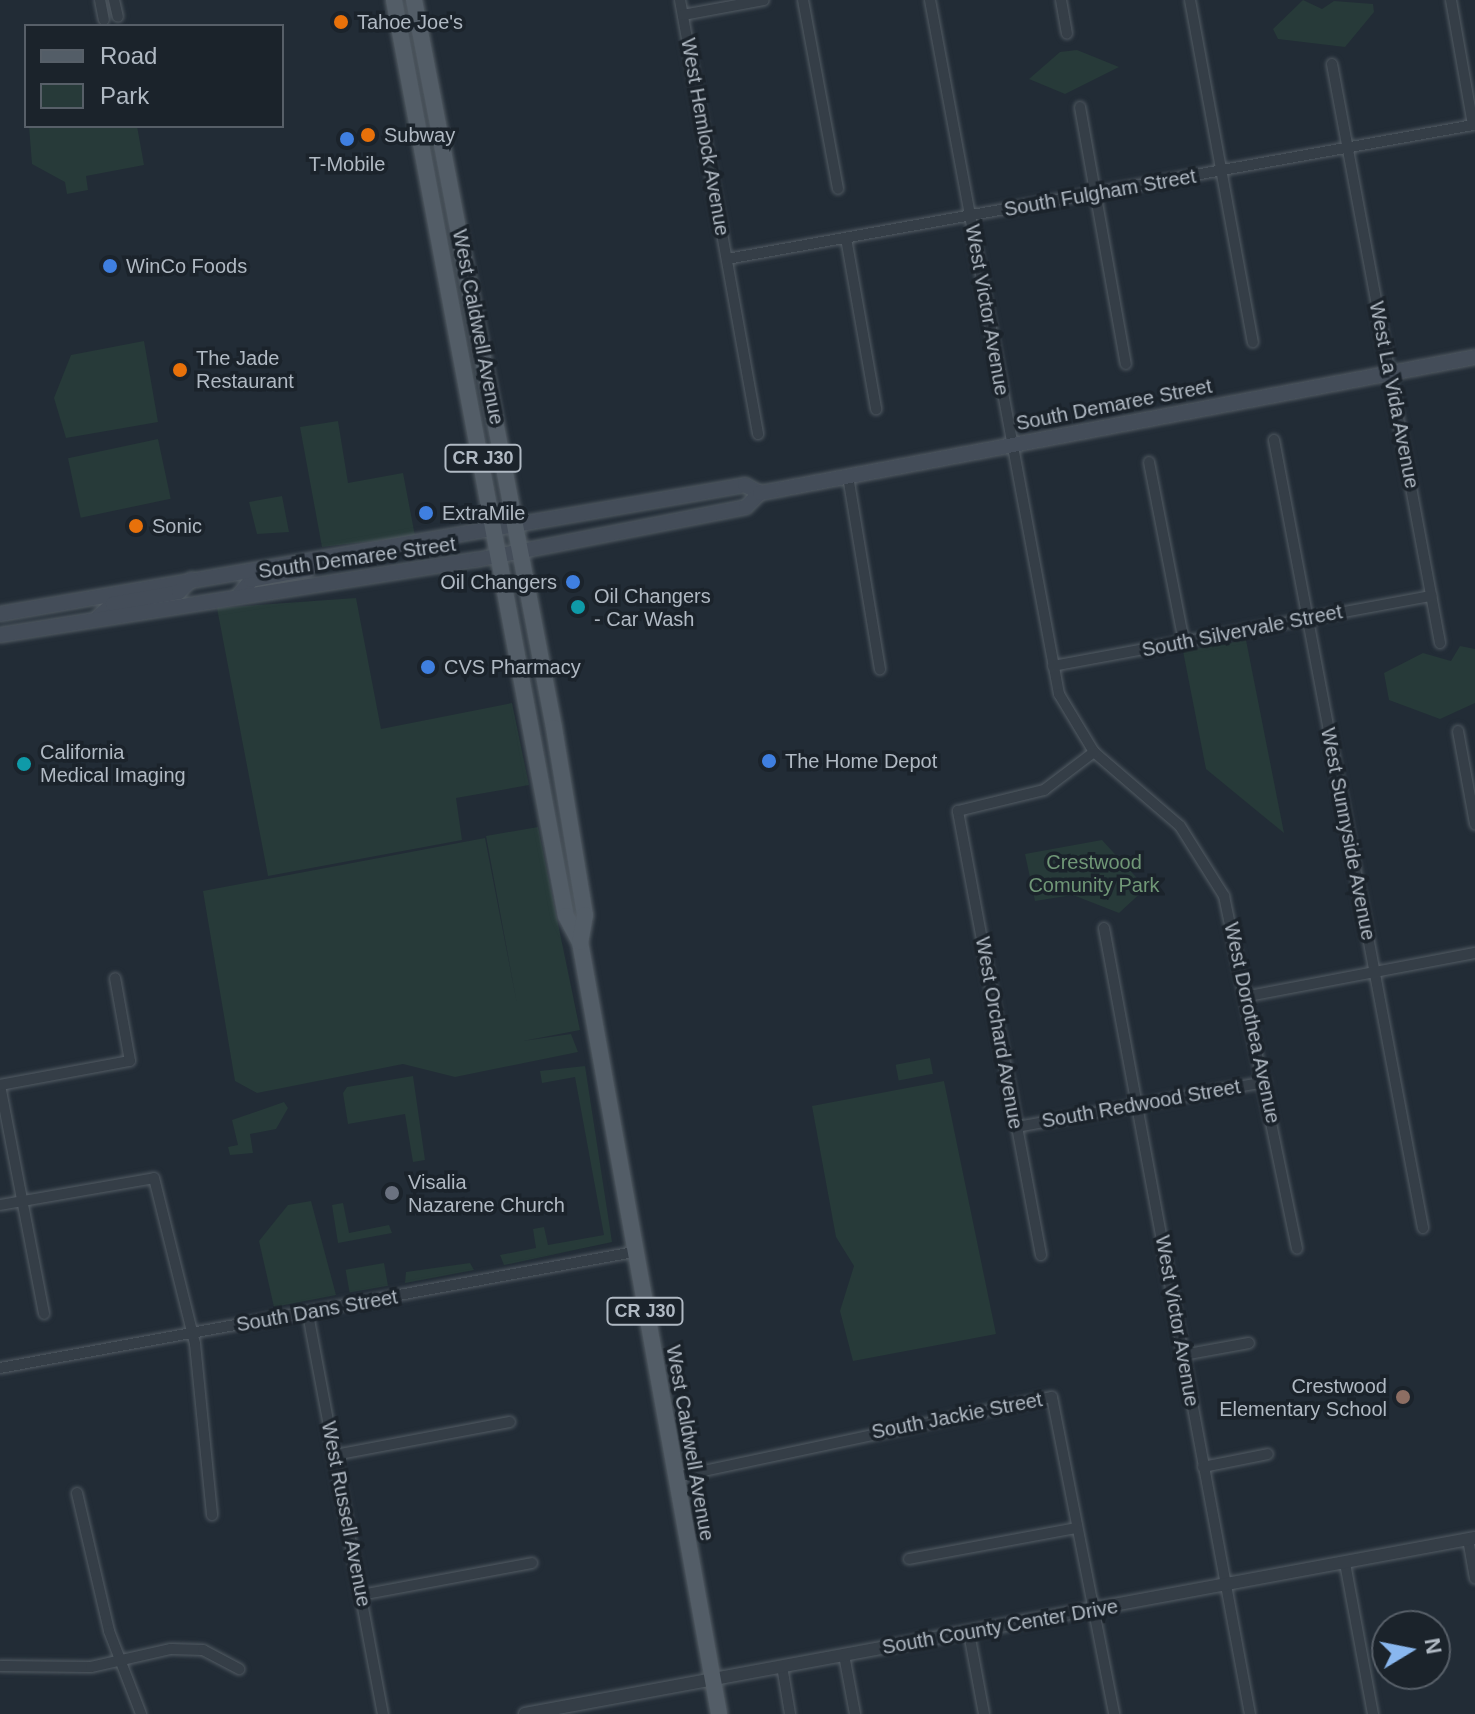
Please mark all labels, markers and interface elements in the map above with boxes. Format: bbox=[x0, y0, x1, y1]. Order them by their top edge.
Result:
place label: Tahoe Joe's bbox=[357, 10, 463, 34]
marker: Tahoe Joe's bbox=[332, 13, 350, 31]
legend bbox=[24, 24, 284, 128]
street label: West Hemlock Avenue bbox=[676, 36, 734, 238]
text: Road bbox=[100, 42, 157, 69]
text: Park bbox=[100, 82, 149, 109]
place label: Subway bbox=[384, 123, 455, 147]
marker: Subway bbox=[359, 126, 377, 144]
marker: T-Mobile bbox=[338, 130, 356, 148]
place label: T-Mobile bbox=[309, 152, 385, 176]
street label: South Fulgham Street bbox=[1002, 164, 1198, 222]
street label: West Victor Avenue bbox=[960, 222, 1014, 398]
street label: West Caldwell Avenue bbox=[447, 227, 509, 427]
place label: WinCo Foods bbox=[126, 254, 247, 278]
marker: WinCo Foods bbox=[101, 257, 119, 275]
street label: West La Vida Avenue bbox=[1364, 299, 1424, 491]
place label: The Jade Restaurant bbox=[196, 346, 294, 393]
marker: The Jade Restaurant bbox=[171, 361, 189, 379]
street label: South Demaree Street bbox=[1014, 374, 1214, 436]
road number: CR J30 bbox=[443, 444, 523, 472]
place label: ExtraMile bbox=[442, 501, 525, 525]
marker: ExtraMile bbox=[417, 504, 435, 522]
place label: Sonic bbox=[152, 514, 202, 538]
marker: Sonic bbox=[127, 517, 145, 535]
street label: South Demaree Street bbox=[257, 532, 457, 584]
place label: Oil Changers bbox=[440, 570, 557, 594]
marker: Oil Changers bbox=[564, 573, 582, 591]
place label: Oil Changers - Car Wash bbox=[594, 584, 711, 631]
marker: Oil Changers - Car Wash bbox=[569, 598, 587, 616]
street label: South Silvervale Street bbox=[1140, 600, 1344, 662]
place label: CVS Pharmacy bbox=[444, 655, 581, 679]
marker: CVS Pharmacy bbox=[419, 658, 437, 676]
street label: West Sunnyside Avenue bbox=[1316, 725, 1380, 943]
place label: California Medical Imaging bbox=[40, 740, 186, 787]
place label: The Home Depot bbox=[785, 749, 937, 773]
marker: The Home Depot bbox=[760, 752, 778, 770]
marker: California Medical Imaging bbox=[15, 755, 33, 773]
park label: Crestwood Comunity Park bbox=[1028, 850, 1160, 897]
street label: West Dorothea Avenue bbox=[1219, 920, 1285, 1126]
street label: West Orchard Avenue bbox=[970, 934, 1028, 1132]
street label: South Redwood Street bbox=[1040, 1075, 1242, 1133]
place label: Visalia Nazarene Church bbox=[408, 1170, 565, 1217]
marker: Visalia Nazarene Church bbox=[383, 1184, 401, 1202]
street label: West Victor Avenue bbox=[1150, 1233, 1204, 1409]
street label: South Dans Street bbox=[234, 1285, 400, 1337]
road number: CR J30 bbox=[605, 1297, 685, 1325]
street label: West Caldwell Avenue bbox=[661, 1343, 719, 1543]
place label: Crestwood Elementary School bbox=[1219, 1374, 1387, 1421]
street label: South Jackie Street bbox=[870, 1388, 1044, 1444]
marker: Crestwood Elementary School bbox=[1394, 1388, 1412, 1406]
street label: West Russell Avenue bbox=[316, 1419, 376, 1609]
street label: South County Center Drive bbox=[880, 1594, 1120, 1660]
north arrow bbox=[1371, 1610, 1451, 1690]
text: N bbox=[1419, 1636, 1447, 1656]

